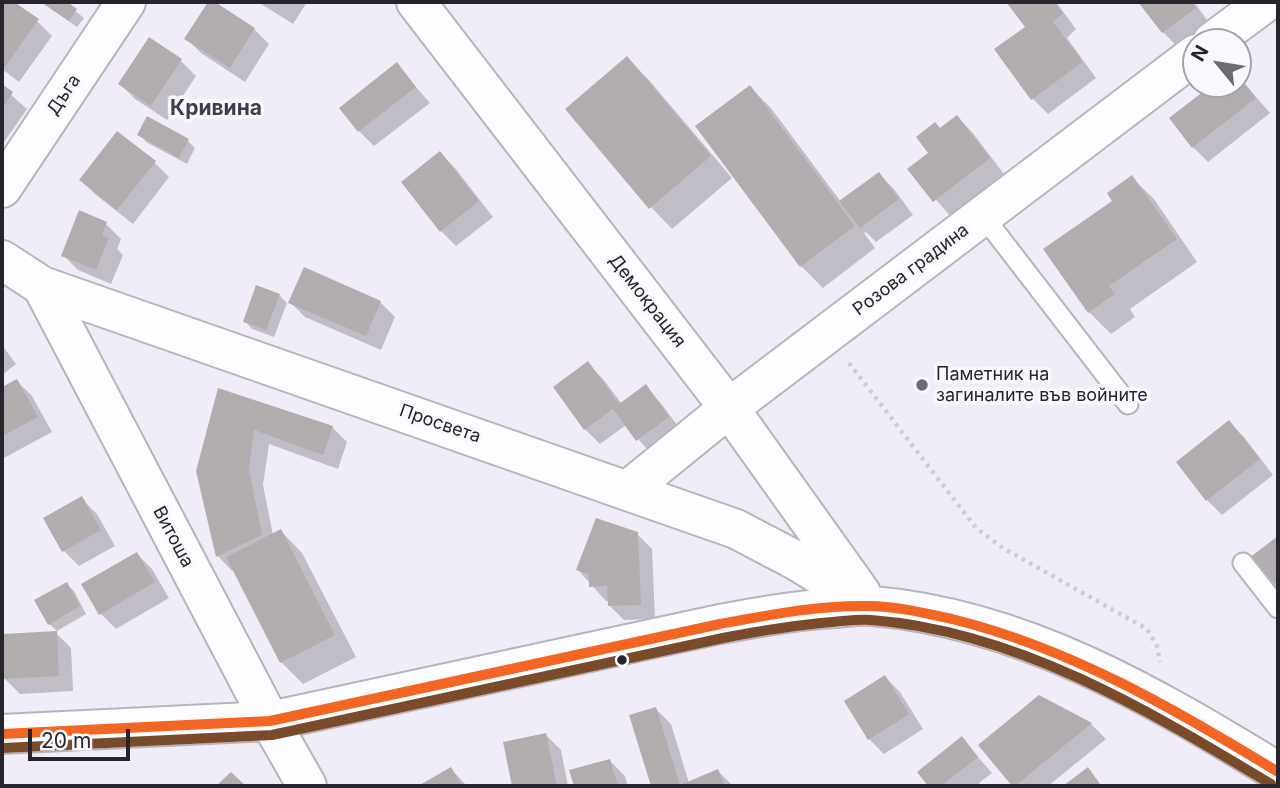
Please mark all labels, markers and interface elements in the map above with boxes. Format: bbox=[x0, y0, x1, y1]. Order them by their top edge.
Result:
north arrow bbox=[1182, 28, 1252, 98]
text: N bbox=[1187, 41, 1214, 65]
street label: Дъга bbox=[43, 71, 85, 119]
district label: Кривина bbox=[170, 96, 262, 122]
street label: Розова градина bbox=[849, 219, 973, 321]
street label: Демокрация bbox=[604, 250, 690, 352]
place label: Паметник на загиналите във войните bbox=[936, 364, 1148, 406]
marker: Паметник на загиналите във войните bbox=[914, 377, 930, 393]
street label: Просвета bbox=[396, 400, 484, 448]
street label: Витоша bbox=[148, 503, 198, 571]
unlabelled marker bbox=[615, 653, 629, 667]
scale bar bbox=[32, 714, 133, 758]
text: 20 m bbox=[41, 728, 91, 753]

